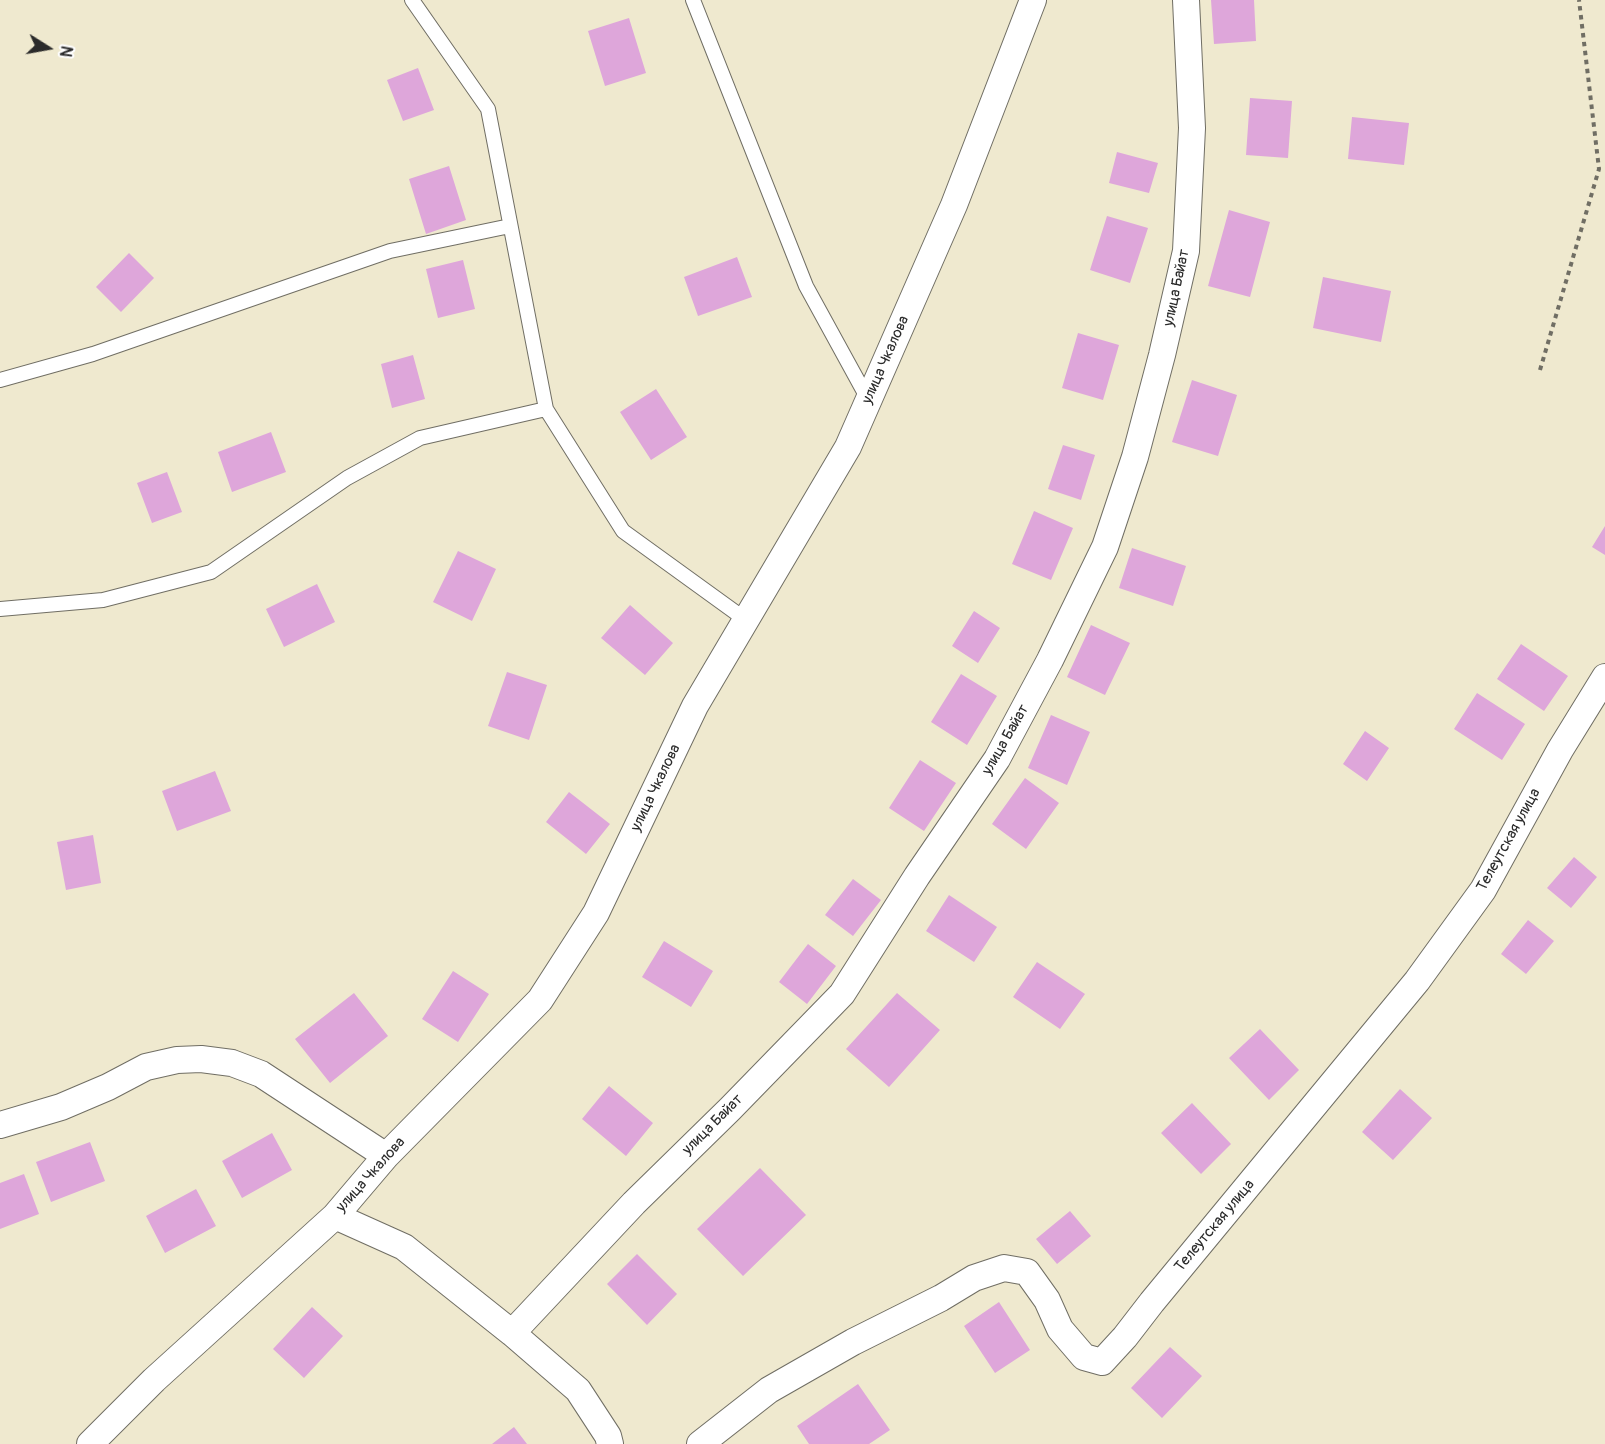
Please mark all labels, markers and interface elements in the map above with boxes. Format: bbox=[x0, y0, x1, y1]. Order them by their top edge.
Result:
north arrow bbox=[18, 18, 78, 78]
text: N bbox=[55, 44, 77, 59]
street label: улица Байат bbox=[1160, 248, 1194, 328]
street label: улица Чкалова bbox=[859, 313, 913, 407]
street label: улица Байат bbox=[979, 702, 1033, 778]
street label: улица Чкалова bbox=[627, 742, 685, 834]
street label: Телеутская улица bbox=[1473, 785, 1545, 895]
street label: улица Байат bbox=[679, 1091, 747, 1159]
street label: улица Чкалова bbox=[333, 1134, 409, 1216]
street label: Телеутская улица bbox=[1171, 1176, 1259, 1276]

